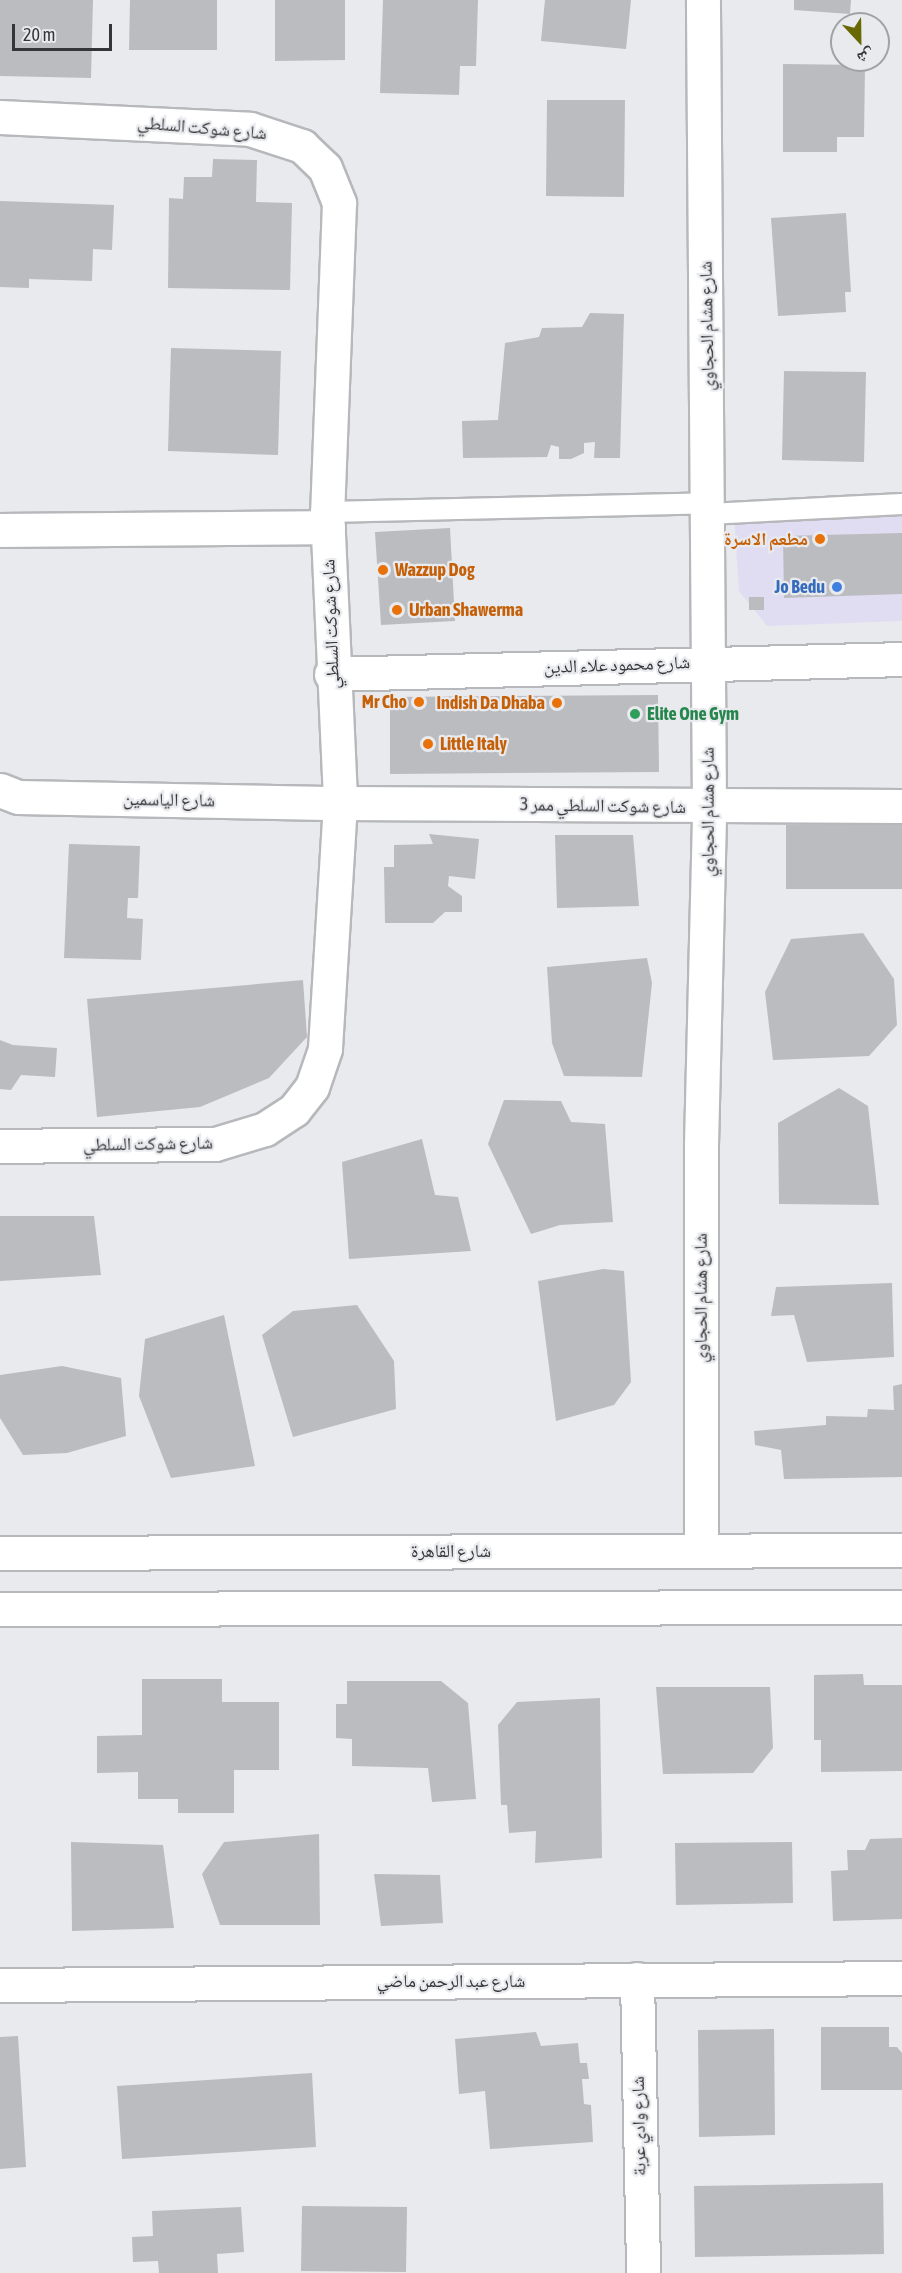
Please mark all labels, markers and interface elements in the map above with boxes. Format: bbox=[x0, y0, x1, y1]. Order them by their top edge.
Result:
scale bar bbox=[15, 12, 116, 50]
north arrow bbox=[830, 12, 890, 72]
text: 20 m bbox=[23, 24, 55, 45]
text: ش bbox=[855, 45, 877, 68]
street label: شارع شوكت السلطي bbox=[136, 112, 268, 144]
street label: شارع هشام الحجاوي bbox=[695, 261, 719, 391]
place label: مطعم الاسرة bbox=[724, 528, 808, 550]
marker: مطعم الاسرة bbox=[813, 532, 827, 546]
street label: شارع شوكت السلطي bbox=[318, 559, 344, 689]
place label: Wazzup Dog bbox=[395, 559, 475, 581]
marker: Wazzup Dog bbox=[376, 563, 390, 577]
place label: Jo Bedu bbox=[774, 576, 825, 598]
marker: Jo Bedu bbox=[830, 580, 844, 594]
place label: Urban Shawerma bbox=[409, 599, 523, 621]
marker: Urban Shawerma bbox=[390, 603, 404, 617]
street label: شارع محمود علاء الدين bbox=[543, 652, 691, 678]
place label: Mr Cho bbox=[362, 691, 407, 713]
place label: Indish Da Dhaba bbox=[436, 692, 545, 714]
marker: Mr Cho bbox=[412, 695, 426, 709]
marker: Indish Da Dhaba bbox=[550, 696, 564, 710]
place label: Elite One Gym bbox=[647, 703, 739, 725]
marker: Elite One Gym bbox=[628, 707, 642, 721]
place label: Little Italy bbox=[440, 733, 507, 755]
marker: Little Italy bbox=[421, 737, 435, 751]
street label: شارع هشام الحجاوي bbox=[697, 747, 719, 877]
street label: شارع الياسمين bbox=[123, 788, 215, 812]
street label: شارع شوكت السلطي ممر 3 bbox=[520, 794, 686, 818]
street label: شارع شوكت السلطي bbox=[83, 1132, 213, 1156]
street label: شارع هشام الحجاوي bbox=[690, 1233, 712, 1363]
street label: شارع القاهرة bbox=[411, 1540, 491, 1562]
street label: شارع عبد الرحمن ماضي bbox=[377, 1970, 525, 1992]
street label: شارع وادي عربة bbox=[627, 2076, 651, 2176]

